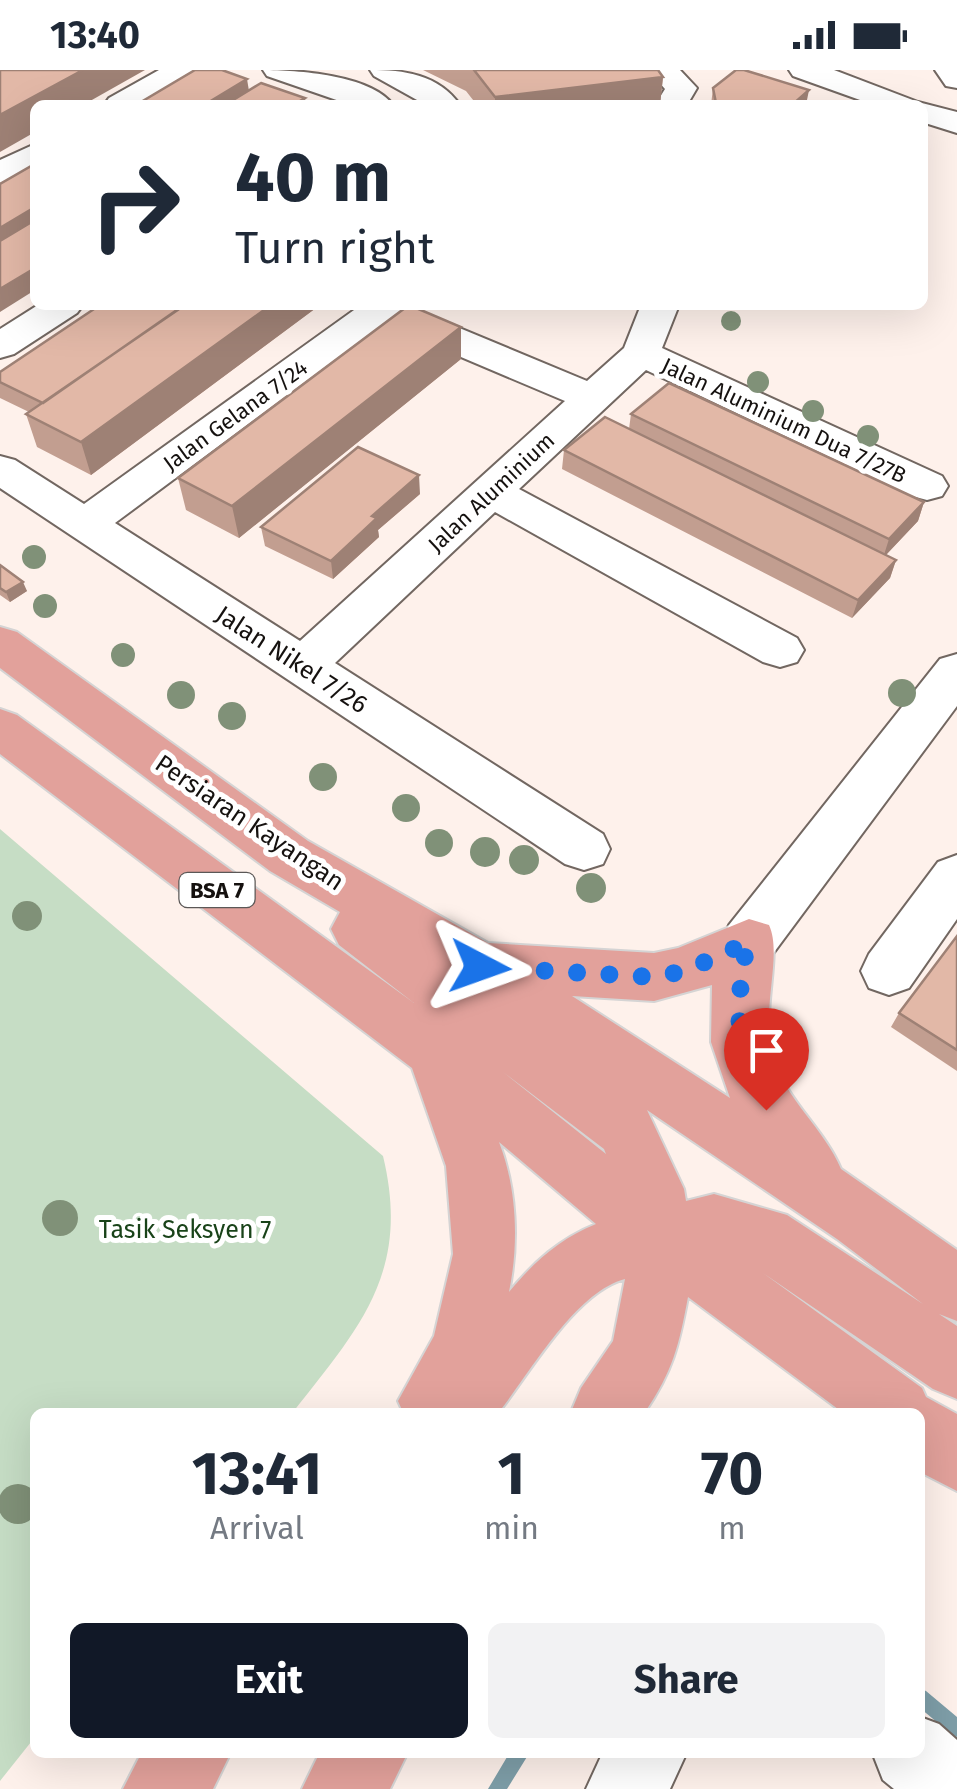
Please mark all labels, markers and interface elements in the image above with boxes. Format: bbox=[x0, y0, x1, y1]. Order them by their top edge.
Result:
text: 13:40 bbox=[50, 12, 140, 58]
text: 40 m bbox=[235, 136, 391, 220]
icon: right bbox=[70, 140, 200, 270]
text: Turn right bbox=[235, 221, 434, 275]
street label: Jalan Aluminium Dua 7/27B bbox=[657, 352, 910, 489]
street label: Jalan Gelana 7/24 bbox=[158, 354, 313, 477]
street label: Jalan Aluminium bbox=[422, 427, 560, 558]
street label: Jalan Nikel 7/26 bbox=[210, 600, 373, 720]
street label: Persiaran Kayangan bbox=[149, 749, 350, 897]
road number: BSA 7 bbox=[180, 873, 254, 907]
position arrow bbox=[428, 915, 532, 1019]
pin bbox=[724, 1008, 809, 1111]
icon: arrive bbox=[739, 1023, 794, 1078]
park label: Tasik Seksyen 7 bbox=[99, 1215, 271, 1245]
text: 13:41 bbox=[192, 1438, 322, 1510]
text: 1 bbox=[498, 1438, 525, 1510]
text: 70 bbox=[701, 1438, 763, 1510]
text: Arrival bbox=[210, 1509, 304, 1547]
text: min bbox=[484, 1509, 539, 1547]
text: m bbox=[718, 1509, 746, 1547]
button: Exit bbox=[70, 1623, 468, 1738]
button: Share bbox=[488, 1623, 885, 1738]

